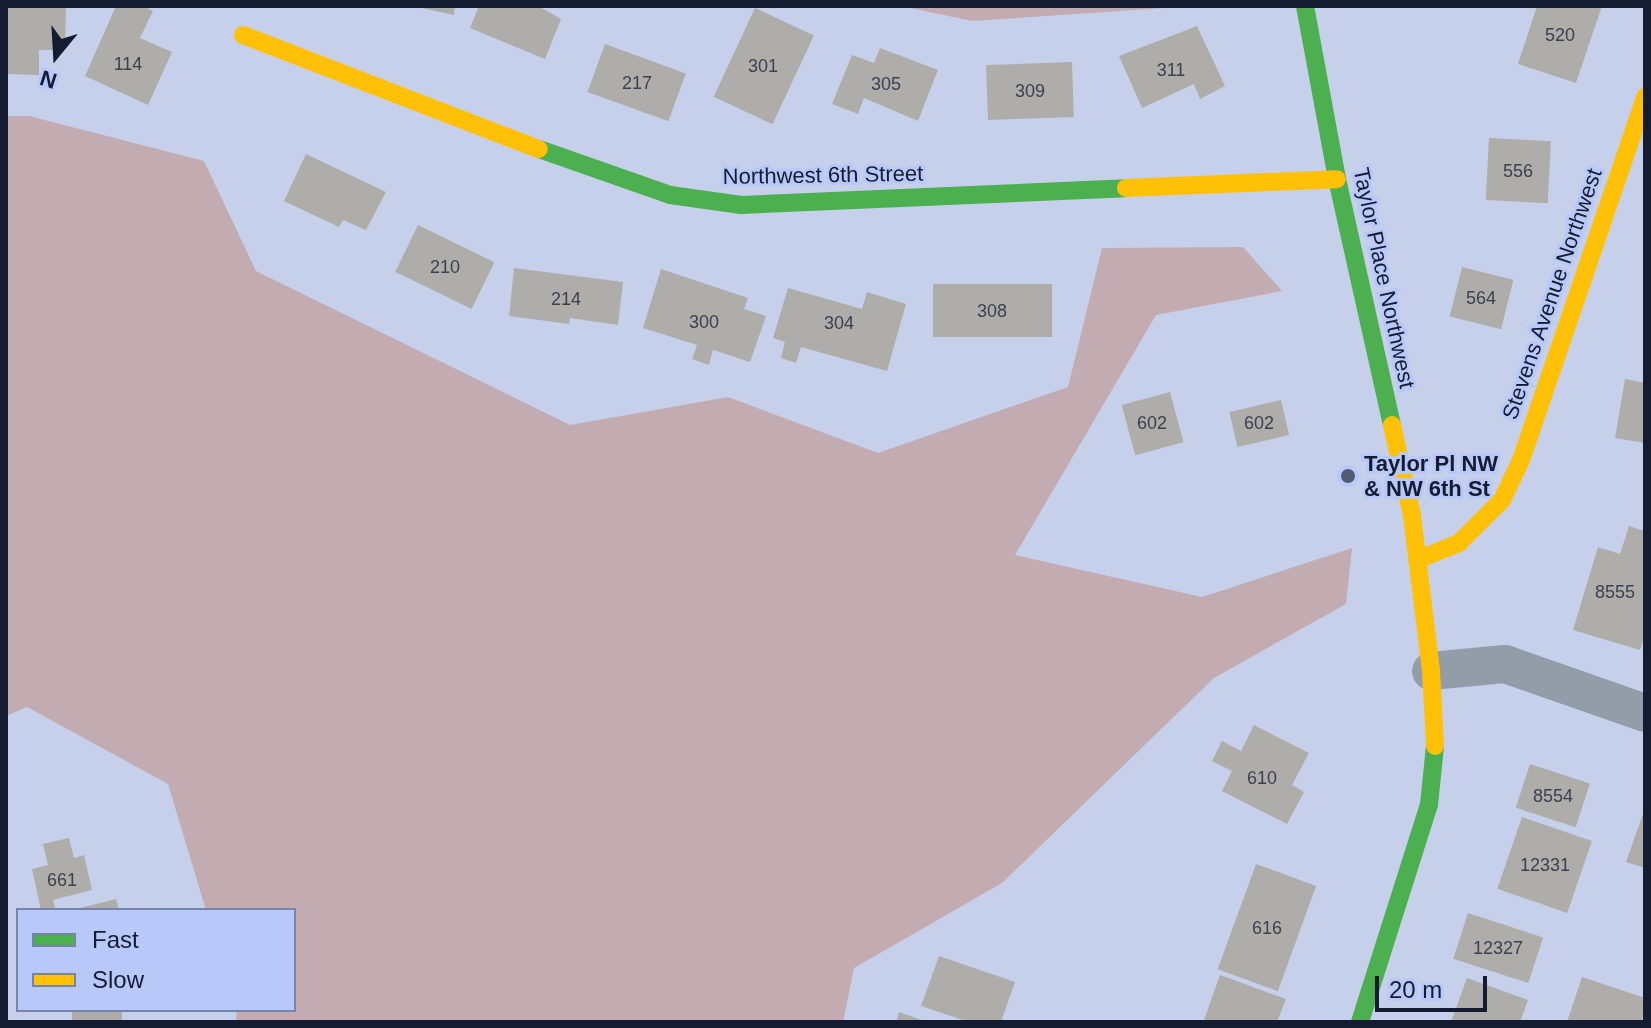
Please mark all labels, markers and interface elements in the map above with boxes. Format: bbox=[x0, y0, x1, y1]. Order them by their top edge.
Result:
north arrow bbox=[16, 16, 96, 96]
house number: 520 bbox=[1545, 24, 1575, 46]
house number: 114 bbox=[114, 53, 142, 75]
house number: 301 bbox=[748, 55, 778, 77]
house number: 311 bbox=[1157, 59, 1185, 81]
text: N bbox=[37, 65, 60, 94]
house number: 217 bbox=[622, 72, 652, 94]
house number: 305 bbox=[871, 73, 901, 95]
house number: 309 bbox=[1015, 80, 1045, 102]
street label: Northwest 6th Street bbox=[723, 160, 923, 190]
house number: 556 bbox=[1503, 160, 1533, 182]
street label: Stevens Avenue Northwest bbox=[1496, 164, 1608, 424]
street label: Taylor Place Northwest bbox=[1348, 165, 1420, 391]
house number: 210 bbox=[430, 256, 460, 278]
house number: 564 bbox=[1466, 287, 1496, 309]
house number: 214 bbox=[551, 288, 581, 310]
house number: 308 bbox=[977, 300, 1007, 322]
house number: 300 bbox=[689, 311, 719, 333]
house number: 304 bbox=[824, 312, 854, 334]
house number: 602 bbox=[1137, 412, 1167, 434]
house number: 602 bbox=[1244, 412, 1274, 434]
place label: Taylor Pl NW & NW 6th St bbox=[1364, 450, 1498, 502]
marker: Taylor Pl NW & NW 6th St bbox=[1339, 467, 1357, 485]
house number: 8555 bbox=[1595, 581, 1635, 603]
house number: 610 bbox=[1247, 767, 1277, 789]
house number: 8554 bbox=[1533, 785, 1573, 807]
house number: 12331 bbox=[1520, 854, 1570, 876]
house number: 661 bbox=[47, 869, 77, 891]
legend bbox=[16, 908, 296, 1012]
house number: 616 bbox=[1252, 917, 1282, 939]
text: Fast bbox=[92, 926, 139, 953]
house number: 12327 bbox=[1473, 937, 1523, 959]
scale bar bbox=[1379, 960, 1491, 1010]
text: Slow bbox=[92, 966, 144, 993]
text: 20 m bbox=[1389, 976, 1442, 1003]

